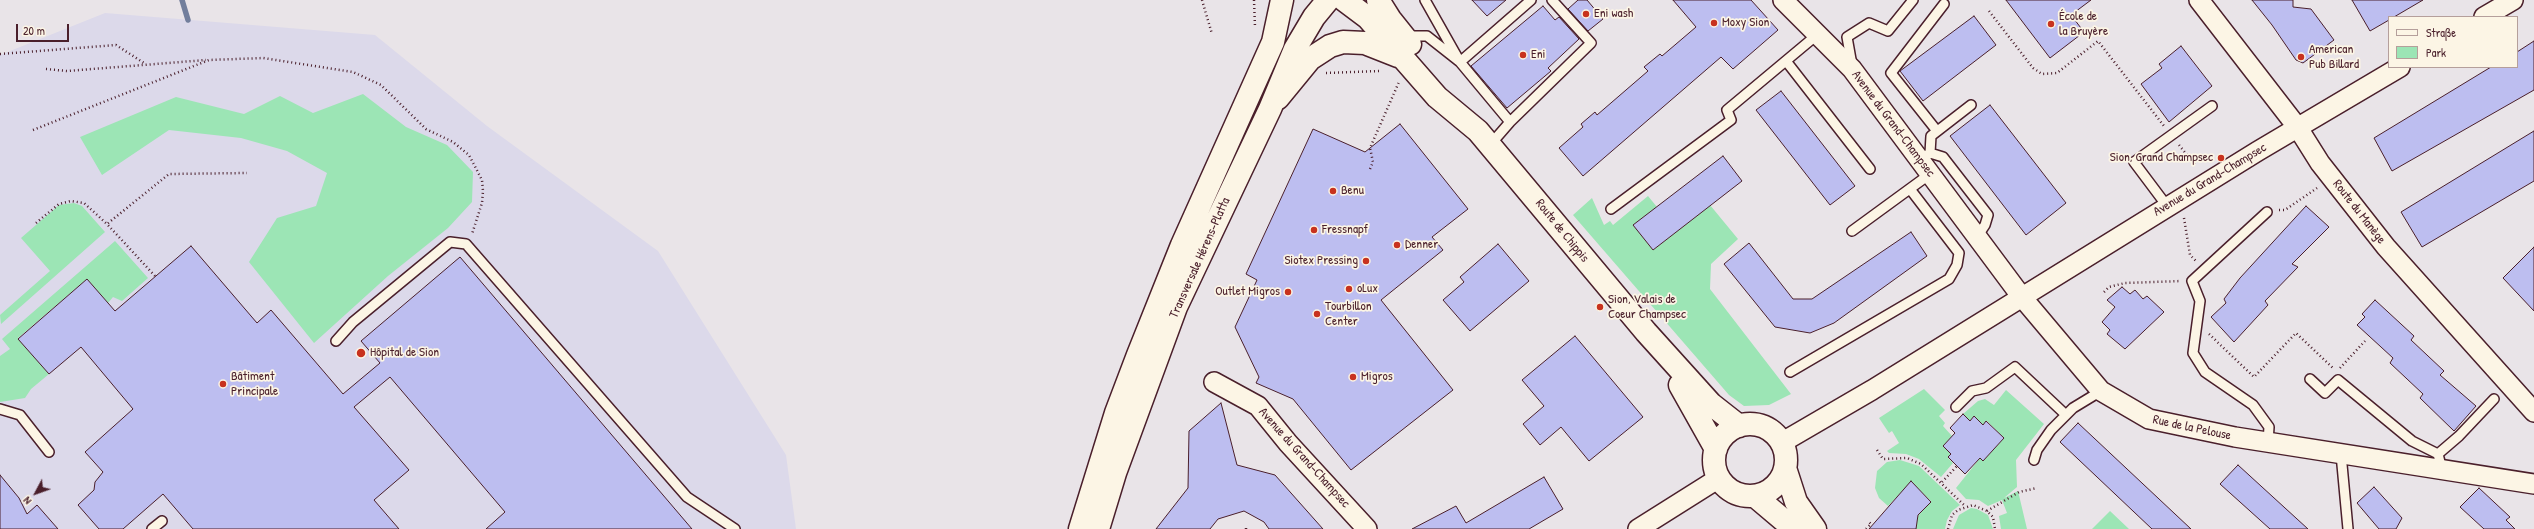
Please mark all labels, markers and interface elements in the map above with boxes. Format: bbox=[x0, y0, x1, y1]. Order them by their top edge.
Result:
place label: Eni wash bbox=[1594, 6, 1633, 22]
marker: Eni wash bbox=[1581, 9, 1591, 19]
place label: École de la Bruyère bbox=[2059, 9, 2108, 40]
place label: Moxy Sion bbox=[1722, 15, 1769, 31]
scale bar bbox=[18, 16, 71, 42]
legend bbox=[2388, 16, 2518, 68]
marker: Moxy Sion bbox=[1709, 18, 1719, 28]
marker: École de la Bruyère bbox=[2046, 19, 2056, 29]
text: 20 m bbox=[23, 22, 45, 39]
text: Straße bbox=[2426, 24, 2456, 41]
place label: American Pub Billard bbox=[2309, 42, 2359, 73]
text: Park bbox=[2426, 44, 2446, 61]
place label: Eni bbox=[1531, 47, 1546, 63]
marker: Eni bbox=[1518, 50, 1528, 60]
marker: American Pub Billard bbox=[2296, 52, 2306, 62]
street label: Avenue du Grand-Champsec bbox=[1848, 68, 1938, 180]
street label: Avenue du Grand-Champsec bbox=[2151, 140, 2269, 220]
place label: Sion, Grand Champsec bbox=[2110, 150, 2213, 166]
marker: Sion, Grand Champsec bbox=[2216, 153, 2226, 163]
street label: Route du Manège bbox=[2329, 177, 2389, 247]
place label: Benu bbox=[1341, 183, 1364, 199]
marker: Benu bbox=[1328, 186, 1338, 196]
street label: Transversale Hérens-Platta bbox=[1166, 195, 1234, 321]
street label: Route de Chippis bbox=[1532, 196, 1592, 266]
place label: Fressnapf bbox=[1322, 222, 1368, 238]
marker: Fressnapf bbox=[1309, 225, 1319, 235]
place label: Denner bbox=[1405, 237, 1438, 253]
marker: Denner bbox=[1392, 240, 1402, 250]
place label: Siotex Pressing bbox=[1284, 253, 1358, 269]
marker: Siotex Pressing bbox=[1361, 256, 1371, 266]
place label: oLux bbox=[1357, 281, 1378, 297]
place label: Outlet Migros bbox=[1215, 284, 1280, 300]
marker: oLux bbox=[1344, 284, 1354, 294]
marker: Outlet Migros bbox=[1283, 287, 1293, 297]
place label: Sion, Valais de Coeur Champsec bbox=[1608, 292, 1686, 323]
place label: Tourbillon Center bbox=[1325, 299, 1372, 330]
marker: Sion, Valais de Coeur Champsec bbox=[1595, 302, 1605, 312]
marker: Tourbillon Center bbox=[1312, 309, 1322, 319]
place label: Hôpital de Sion bbox=[370, 345, 439, 361]
marker: Hôpital de Sion bbox=[355, 347, 367, 359]
place label: Bâtiment Principale bbox=[231, 369, 278, 400]
place label: Migros bbox=[1361, 369, 1393, 385]
marker: Migros bbox=[1348, 372, 1358, 382]
marker: Bâtiment Principale bbox=[218, 379, 228, 389]
street label: Avenue du Grand-Champsec bbox=[1255, 405, 1353, 511]
street label: Rue de la Pelouse bbox=[2151, 412, 2233, 444]
north arrow bbox=[16, 473, 56, 513]
text: N bbox=[20, 494, 34, 508]

